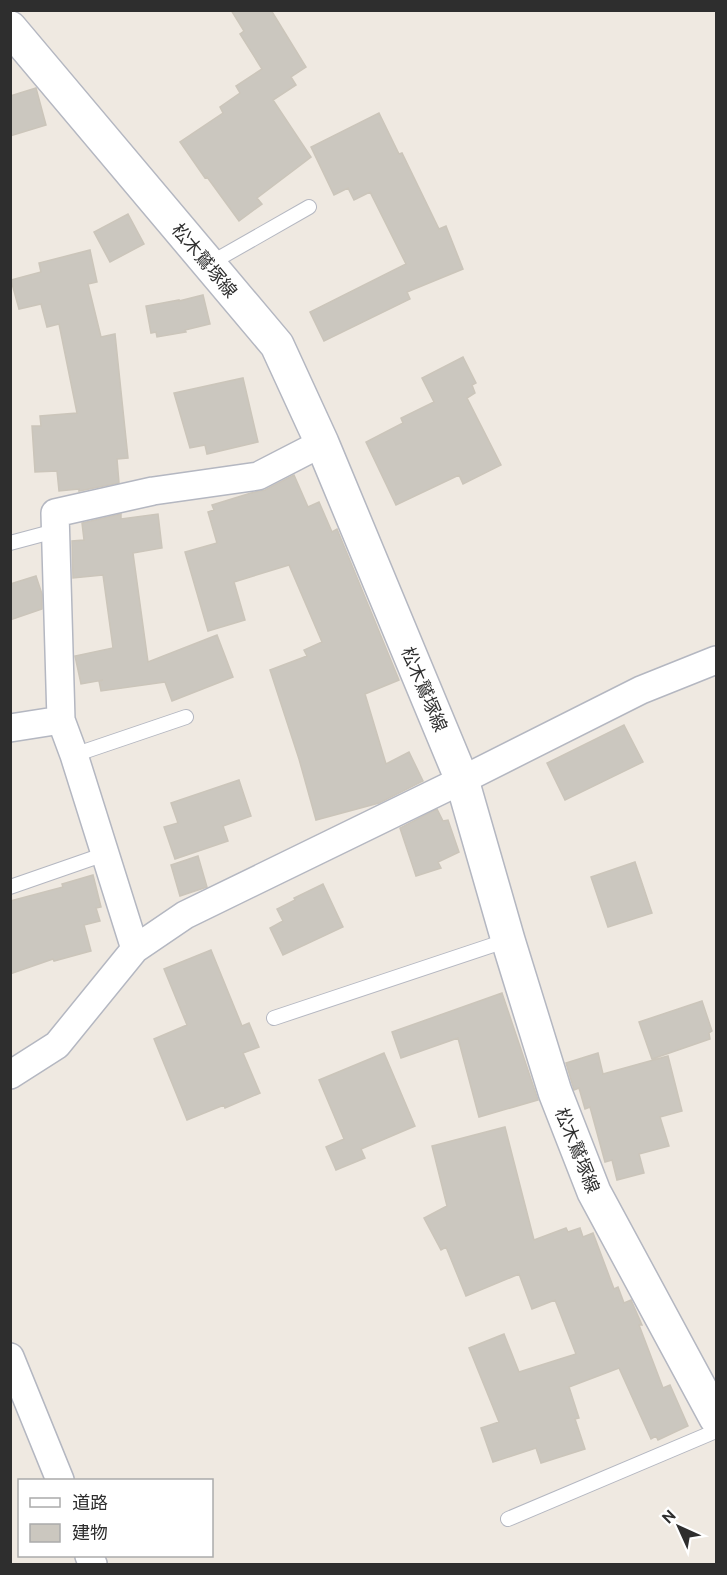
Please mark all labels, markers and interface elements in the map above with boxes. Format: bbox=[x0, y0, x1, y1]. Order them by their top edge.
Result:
street label: 松木鷲塚線 bbox=[168, 219, 242, 301]
street label: 松木鷲塚線 bbox=[398, 644, 452, 734]
street label: 松木鷲塚線 bbox=[552, 1105, 604, 1195]
legend bbox=[18, 1479, 213, 1557]
text: 道路 bbox=[72, 1492, 108, 1512]
north arrow bbox=[649, 1497, 709, 1557]
text: N bbox=[658, 1506, 679, 1527]
text: 建物 bbox=[72, 1522, 108, 1542]

